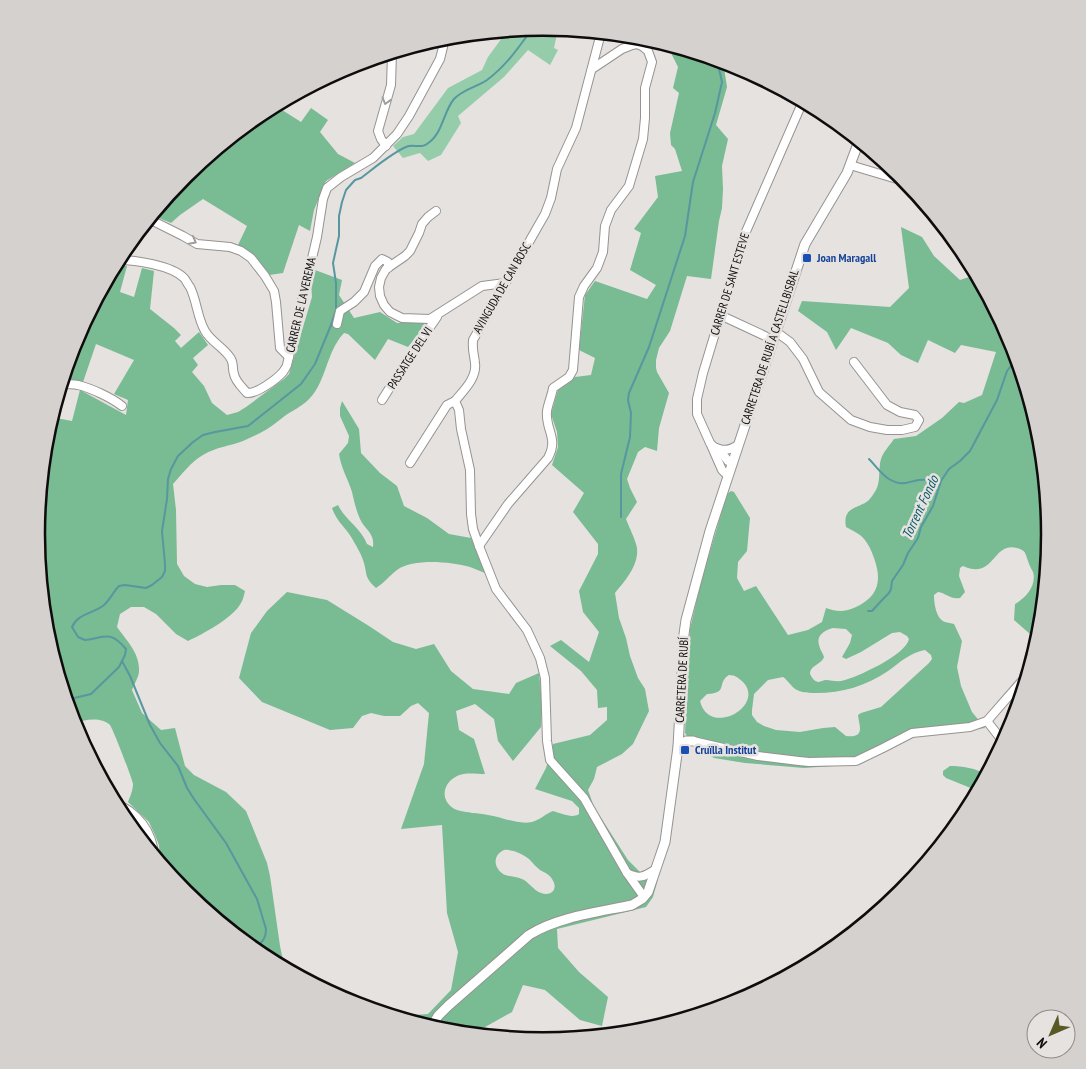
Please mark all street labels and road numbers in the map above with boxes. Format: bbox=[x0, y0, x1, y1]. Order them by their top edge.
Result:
street label: CARRER DE SANT ESTEVE bbox=[707, 231, 752, 337]
street label: AVINGUDA DE CAN BOSC bbox=[469, 239, 534, 336]
street label: CARRER DE LA VEREMA bbox=[282, 255, 319, 354]
street label: CARRETERA DE RUBÍ A CASTELLBISBAL bbox=[737, 267, 802, 426]
street label: PASSATGE DEL VI bbox=[384, 324, 435, 392]
street label: CARRETERA DE RUBÍ bbox=[672, 637, 691, 723]

